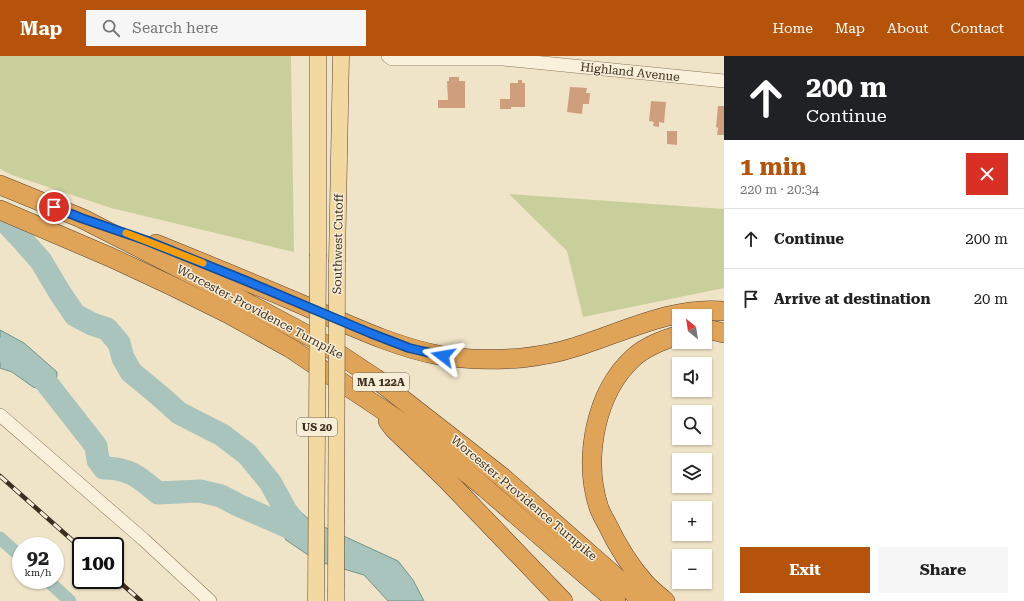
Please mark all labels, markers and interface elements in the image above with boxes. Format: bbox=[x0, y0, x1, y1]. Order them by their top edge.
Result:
search box bbox=[86, 10, 366, 46]
text: Map bbox=[20, 17, 62, 40]
icon: search bbox=[100, 17, 122, 39]
text: Search here bbox=[132, 19, 218, 37]
text: Home bbox=[772, 20, 813, 36]
text: Map bbox=[835, 20, 865, 36]
text: About bbox=[887, 20, 929, 36]
text: Contact bbox=[951, 20, 1004, 36]
street label: Highland Avenue bbox=[580, 60, 681, 84]
text: 200 m bbox=[806, 71, 887, 104]
icon: ahead bbox=[740, 72, 792, 124]
text: Continue bbox=[806, 105, 887, 126]
text: 1 min bbox=[740, 153, 807, 181]
button: close bbox=[966, 153, 1008, 195]
text: 220 m · 20:34 bbox=[740, 182, 819, 197]
pin bbox=[37, 190, 71, 224]
street label: Southwest Cutoff bbox=[330, 193, 346, 294]
icon: arrive bbox=[43, 196, 65, 218]
icon: ahead bbox=[740, 228, 762, 250]
text: Continue bbox=[774, 230, 844, 248]
text: 200 m bbox=[965, 230, 1008, 248]
street label: Worcester-Providence Turnpike bbox=[174, 262, 346, 362]
icon: arrive bbox=[740, 288, 762, 310]
text: Arrive at destination bbox=[774, 290, 930, 308]
text: 20 m bbox=[974, 290, 1008, 308]
north arrow bbox=[672, 309, 712, 349]
map controls bbox=[672, 309, 712, 589]
position arrow bbox=[422, 335, 464, 377]
button: sound bbox=[672, 357, 712, 397]
road number: MA 122A bbox=[353, 373, 409, 391]
button: search bbox=[672, 405, 712, 445]
road number: US 20 bbox=[297, 418, 337, 436]
street label: Worcester-Providence Turnpike bbox=[448, 433, 600, 564]
button: layers bbox=[672, 453, 712, 493]
button: + bbox=[672, 501, 712, 541]
speed limit sign: 100 bbox=[72, 537, 124, 589]
text: 92 bbox=[27, 546, 49, 570]
button: Exit bbox=[740, 547, 870, 593]
button: Share bbox=[878, 547, 1008, 593]
button: − bbox=[672, 549, 712, 589]
text: km/h bbox=[25, 567, 51, 578]

